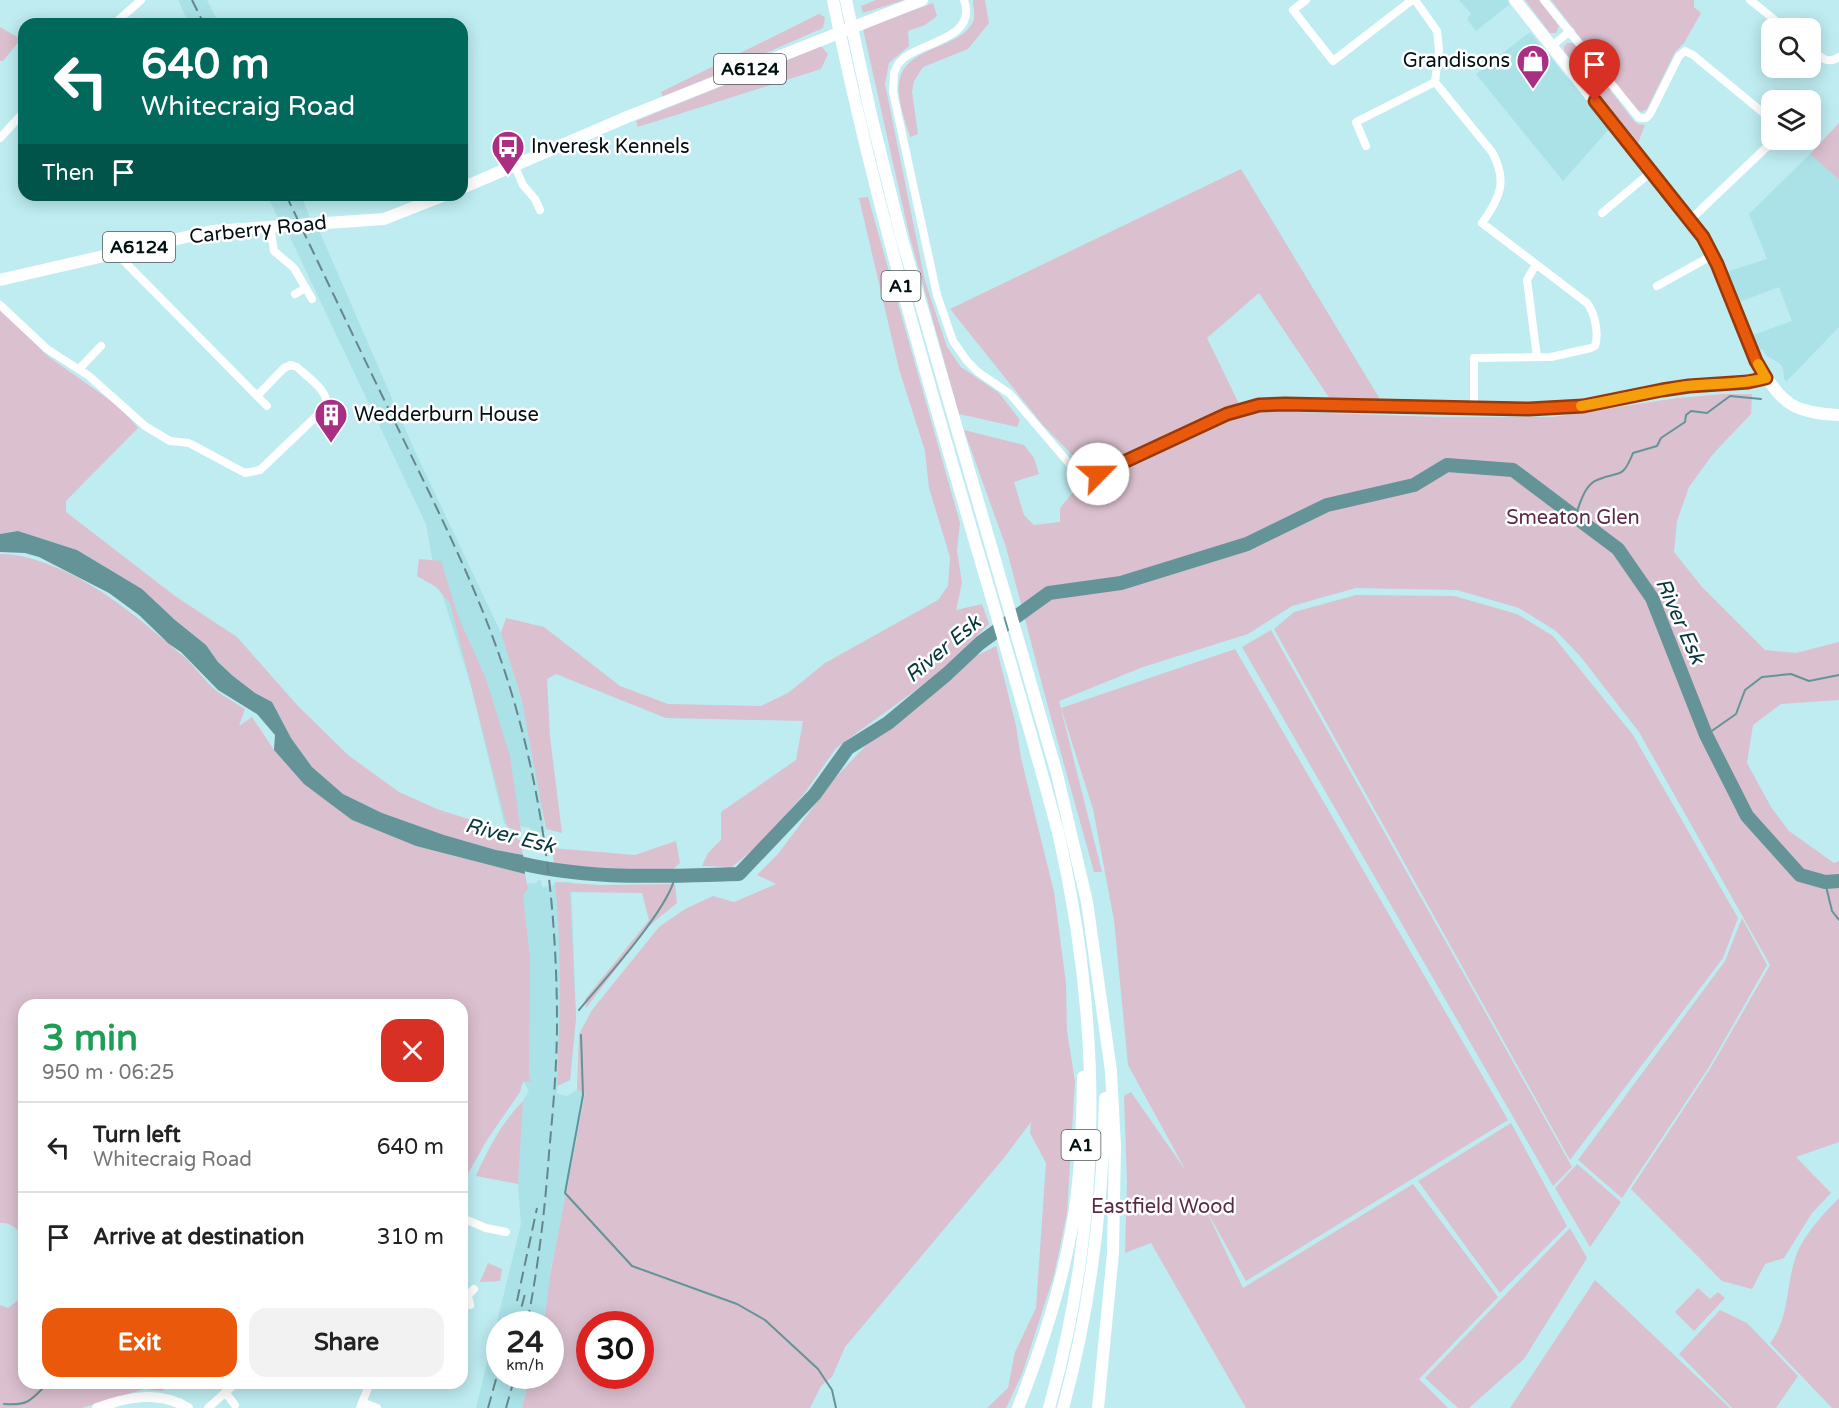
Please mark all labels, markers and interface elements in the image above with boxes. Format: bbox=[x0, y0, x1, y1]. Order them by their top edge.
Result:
map controls bbox=[1761, 18, 1821, 150]
button: search bbox=[1761, 18, 1821, 78]
text: 640 m bbox=[141, 39, 270, 90]
pin bbox=[1569, 39, 1620, 101]
icon: left bbox=[42, 42, 120, 120]
shop icon: Grandisons bbox=[1515, 43, 1551, 90]
icon: arrive bbox=[1578, 48, 1611, 81]
place label: Grandisons bbox=[1403, 49, 1510, 73]
road number: A6124 bbox=[714, 54, 786, 84]
text: Whitecraig Road bbox=[141, 90, 355, 123]
button: layers bbox=[1761, 90, 1821, 150]
bus stop icon: Inveresk Kennels bbox=[490, 129, 526, 176]
place label: Inveresk Kennels bbox=[531, 135, 690, 159]
icon: arrive bbox=[107, 156, 140, 189]
text: Then bbox=[42, 160, 95, 186]
street label: Carberry Road bbox=[188, 211, 328, 249]
road number: A6124 bbox=[103, 232, 175, 262]
road number: A1 bbox=[882, 271, 920, 301]
building icon: Wedderburn House bbox=[313, 397, 349, 444]
place label: Wedderburn House bbox=[354, 403, 539, 427]
position arrow bbox=[1066, 442, 1130, 506]
park label: Smeaton Glen bbox=[1506, 506, 1640, 530]
water label: River Esk bbox=[1650, 574, 1711, 669]
water label: River Esk bbox=[900, 609, 987, 688]
water label: River Esk bbox=[463, 813, 559, 860]
text: 3 min bbox=[42, 1017, 138, 1060]
button: close bbox=[381, 1019, 444, 1082]
text: 950 m · 06:25 bbox=[42, 1061, 174, 1085]
text: Turn left bbox=[93, 1122, 181, 1148]
road number: A1 bbox=[1062, 1130, 1100, 1160]
icon: left bbox=[42, 1131, 75, 1164]
text: 640 m bbox=[377, 1134, 444, 1160]
text: Whitecraig Road bbox=[93, 1148, 252, 1172]
park label: Eastfield Wood bbox=[1091, 1195, 1235, 1219]
icon: arrive bbox=[42, 1221, 75, 1254]
text: Arrive at destination bbox=[93, 1224, 304, 1250]
text: 310 m bbox=[377, 1224, 444, 1250]
button: Exit bbox=[42, 1308, 237, 1377]
button: Share bbox=[249, 1308, 444, 1377]
speed limit sign: 30 bbox=[576, 1311, 654, 1389]
text: 24 bbox=[506, 1324, 544, 1361]
text: km/h bbox=[506, 1356, 544, 1374]

